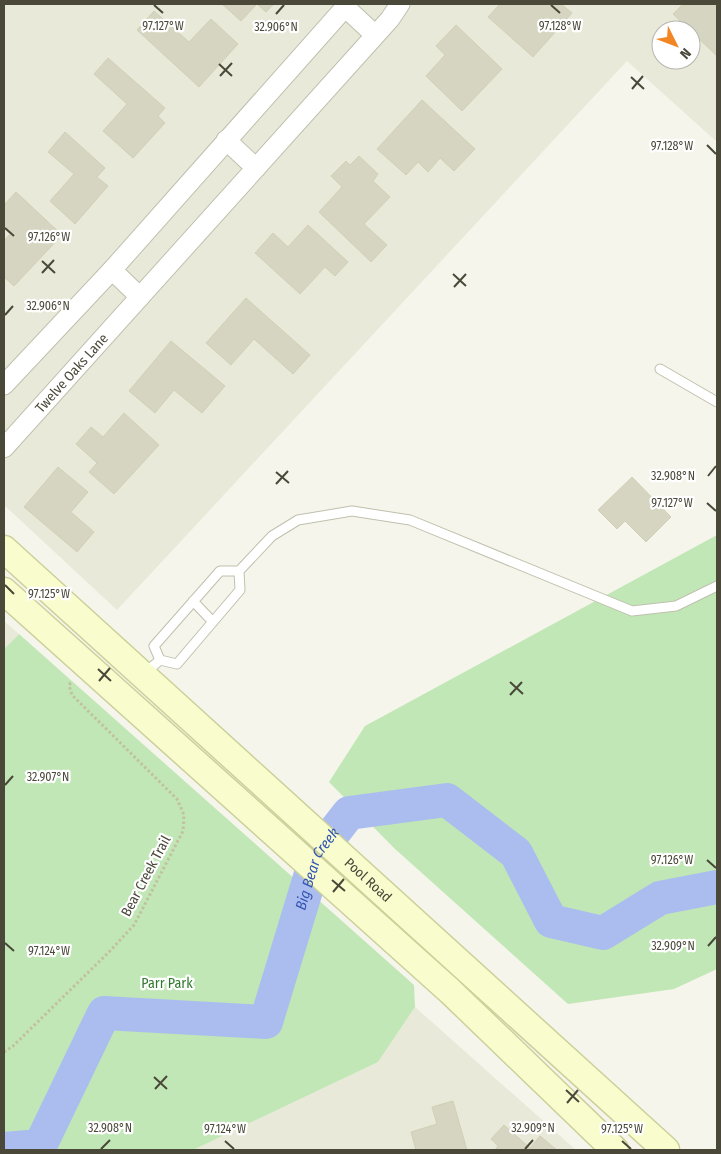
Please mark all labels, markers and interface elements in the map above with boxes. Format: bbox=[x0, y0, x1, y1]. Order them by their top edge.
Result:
text: 97.127°W bbox=[142, 19, 184, 33]
text: 97.128°W bbox=[539, 19, 581, 33]
text: 32.906°N bbox=[254, 20, 298, 34]
north arrow bbox=[651, 20, 701, 70]
text: N bbox=[676, 45, 694, 62]
text: 97.128°W bbox=[651, 139, 693, 153]
text: 97.126°W bbox=[28, 230, 70, 244]
text: 32.906°N bbox=[26, 299, 70, 313]
street label: Twelve Oaks Lane bbox=[32, 330, 112, 416]
text: 32.908°N bbox=[651, 469, 695, 483]
text: 97.127°W bbox=[651, 496, 693, 510]
text: 97.125°W bbox=[28, 587, 70, 601]
text: 32.907°N bbox=[27, 770, 69, 784]
water label: Big Bear Creek bbox=[292, 824, 343, 912]
street label: Bear Creek Trail bbox=[118, 832, 175, 919]
text: 97.126°W bbox=[651, 853, 693, 867]
street label: Pool Road bbox=[341, 854, 395, 905]
text: 32.909°N bbox=[651, 939, 695, 953]
text: 97.124°W bbox=[28, 944, 70, 958]
park label: Parr Park bbox=[141, 975, 193, 992]
text: 32.908°N bbox=[88, 1121, 132, 1135]
text: 32.909°N bbox=[511, 1121, 555, 1135]
text: 97.124°W bbox=[204, 1122, 246, 1136]
text: 97.125°W bbox=[601, 1122, 643, 1136]

